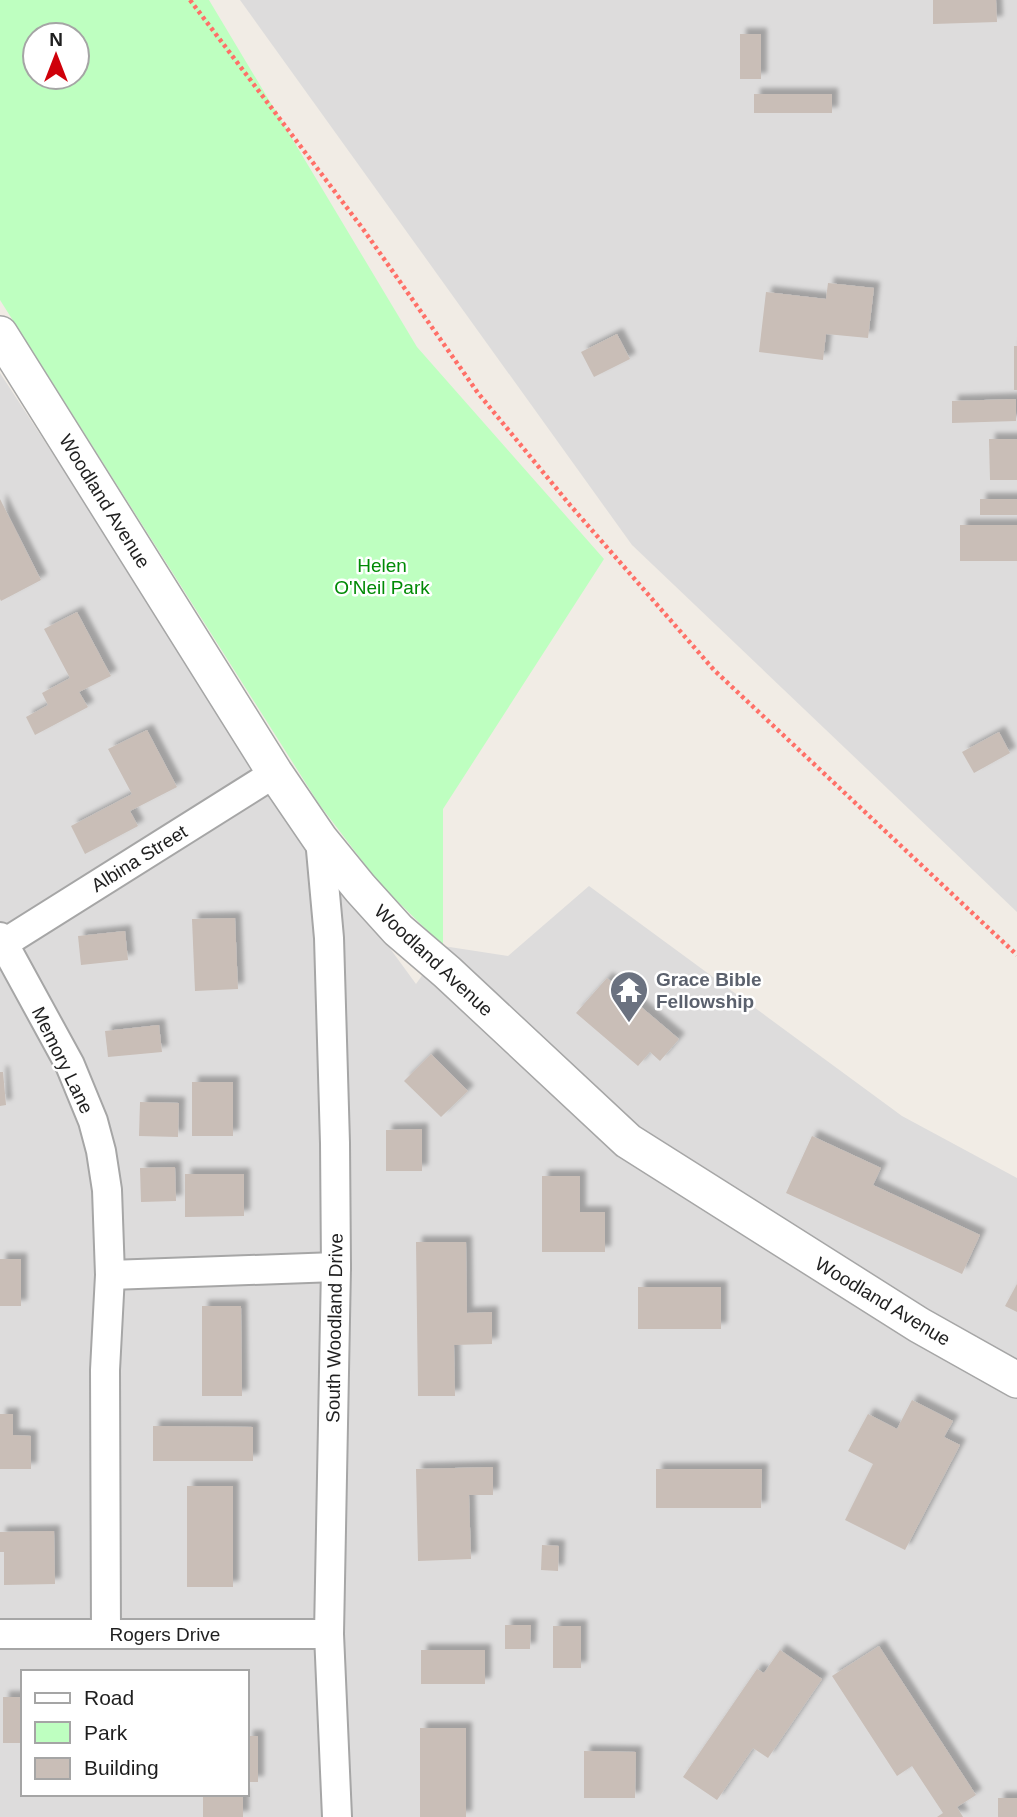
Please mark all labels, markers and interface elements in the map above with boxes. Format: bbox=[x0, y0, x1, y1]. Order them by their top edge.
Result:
north arrow bbox=[21, 21, 91, 91]
text: N bbox=[49, 29, 63, 50]
street label: Woodland Avenue bbox=[55, 431, 154, 572]
park label: Helen O'Neil Park bbox=[334, 555, 430, 598]
street label: Albina Street bbox=[88, 820, 192, 896]
street label: Woodland Avenue bbox=[370, 900, 497, 1020]
temple icon: Grace Bible Fellowship bbox=[608, 969, 650, 1024]
place label: Grace Bible Fellowship bbox=[656, 969, 762, 1012]
street label: Memory Lane bbox=[28, 1003, 97, 1117]
street label: South Woodland Drive bbox=[322, 1233, 347, 1423]
street label: Woodland Avenue bbox=[812, 1253, 954, 1350]
street label: Rogers Drive bbox=[110, 1624, 220, 1645]
legend bbox=[21, 1670, 248, 1796]
text: Road bbox=[84, 1686, 134, 1709]
text: Park bbox=[84, 1721, 128, 1744]
text: Building bbox=[84, 1756, 159, 1779]

